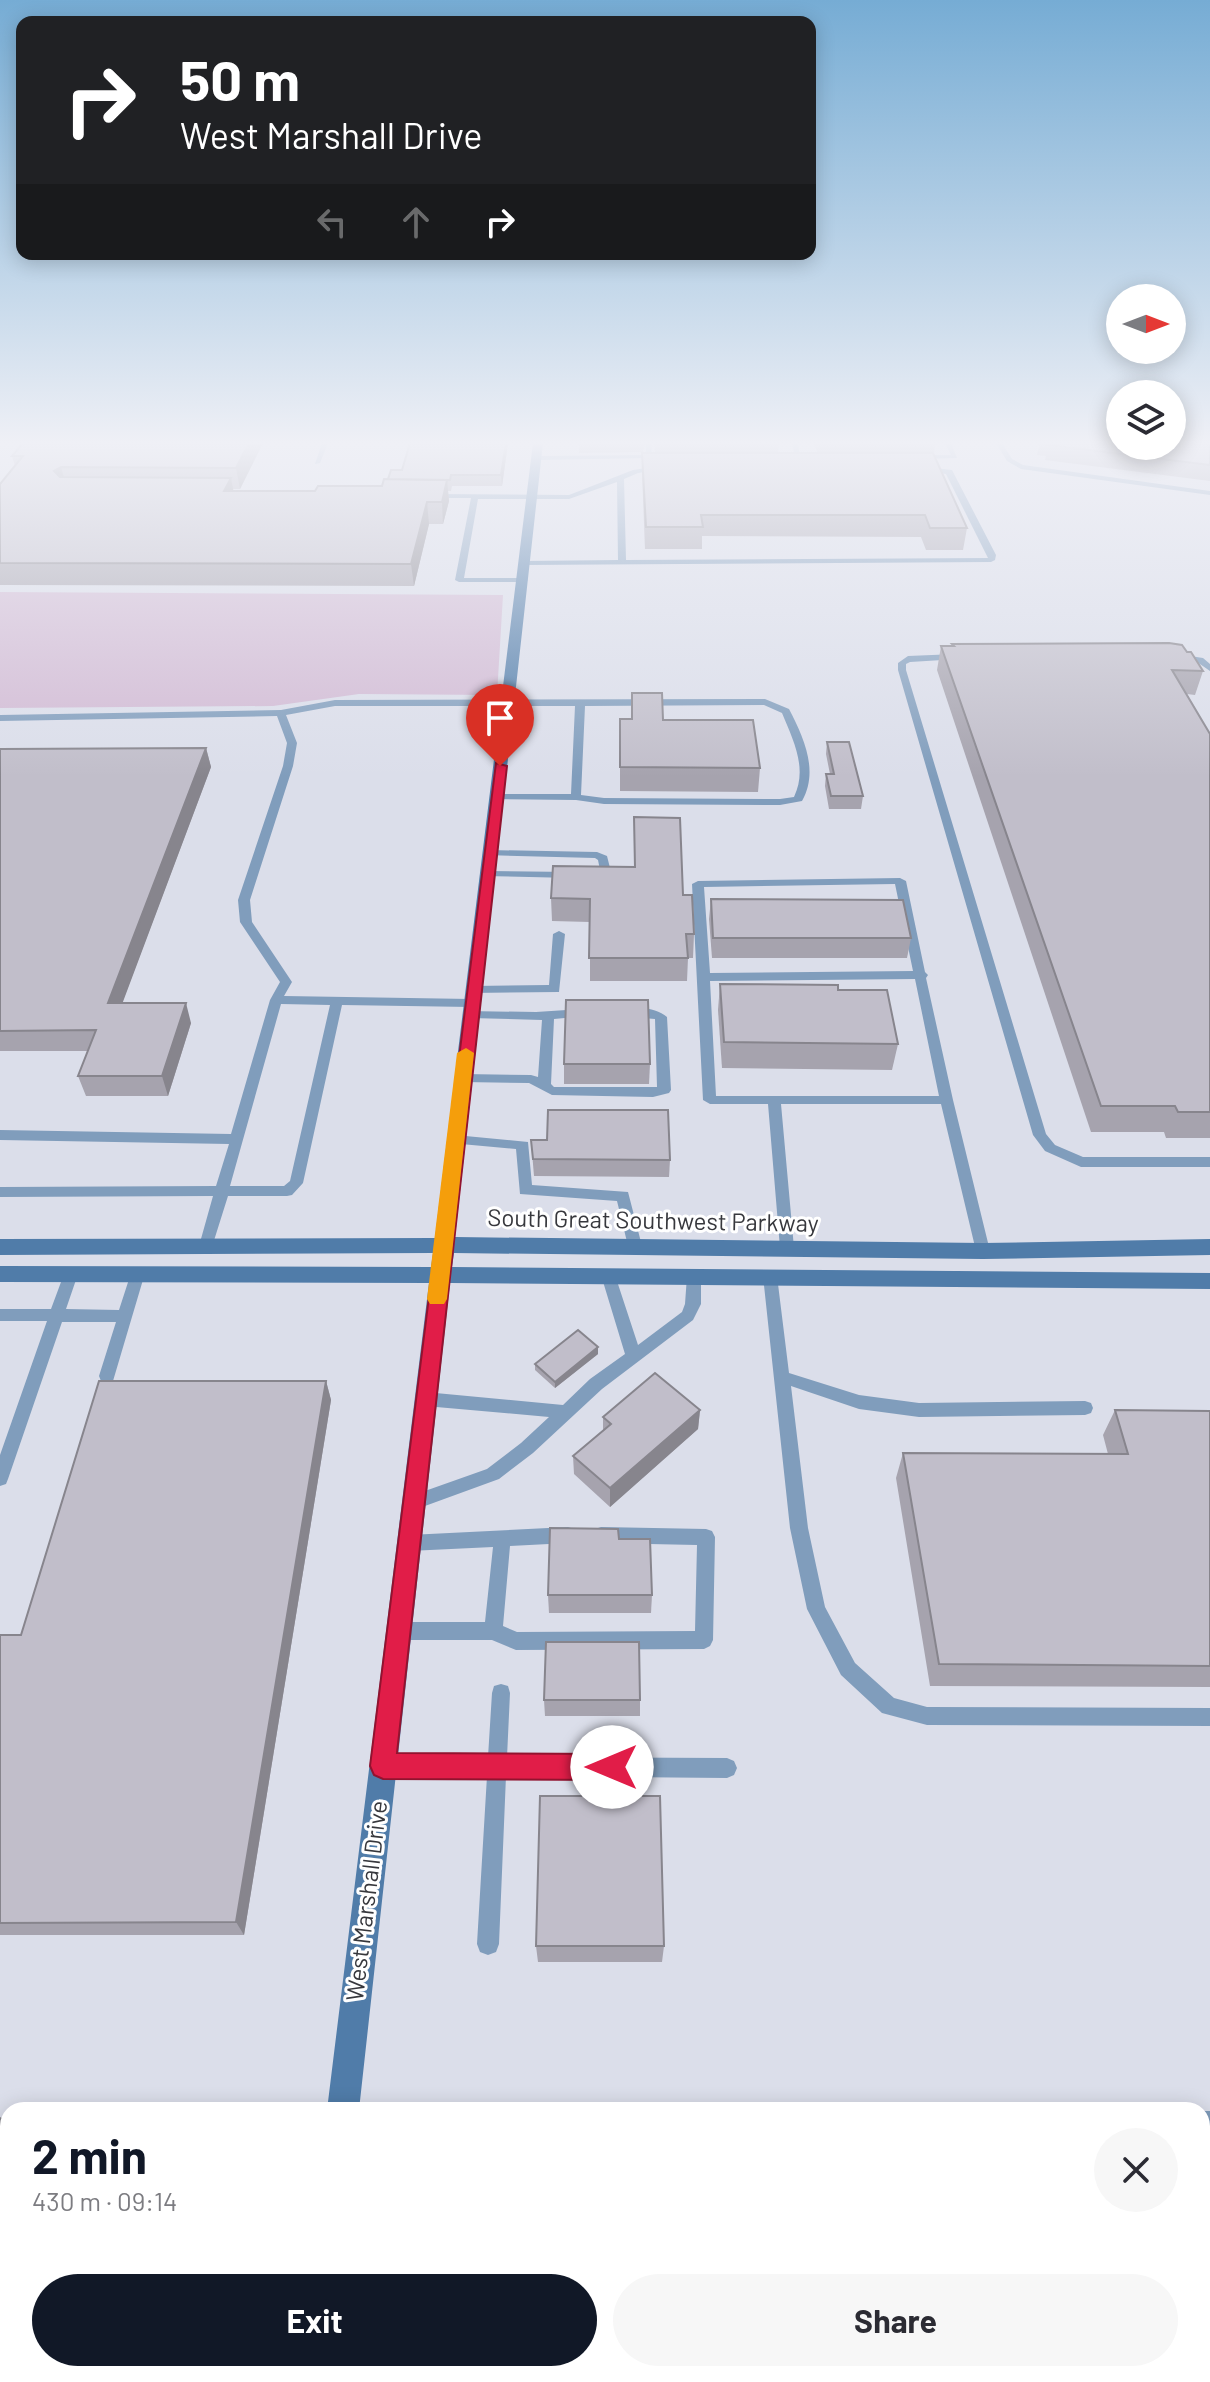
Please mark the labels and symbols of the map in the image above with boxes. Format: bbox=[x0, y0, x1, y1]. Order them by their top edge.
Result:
north arrow bbox=[1106, 284, 1186, 364]
pin bbox=[466, 684, 534, 766]
street label: South Great Southwest Parkway bbox=[487, 1202, 819, 1237]
position arrow bbox=[570, 1725, 654, 1809]
street label: West Marshall Drive bbox=[339, 1799, 392, 2003]

